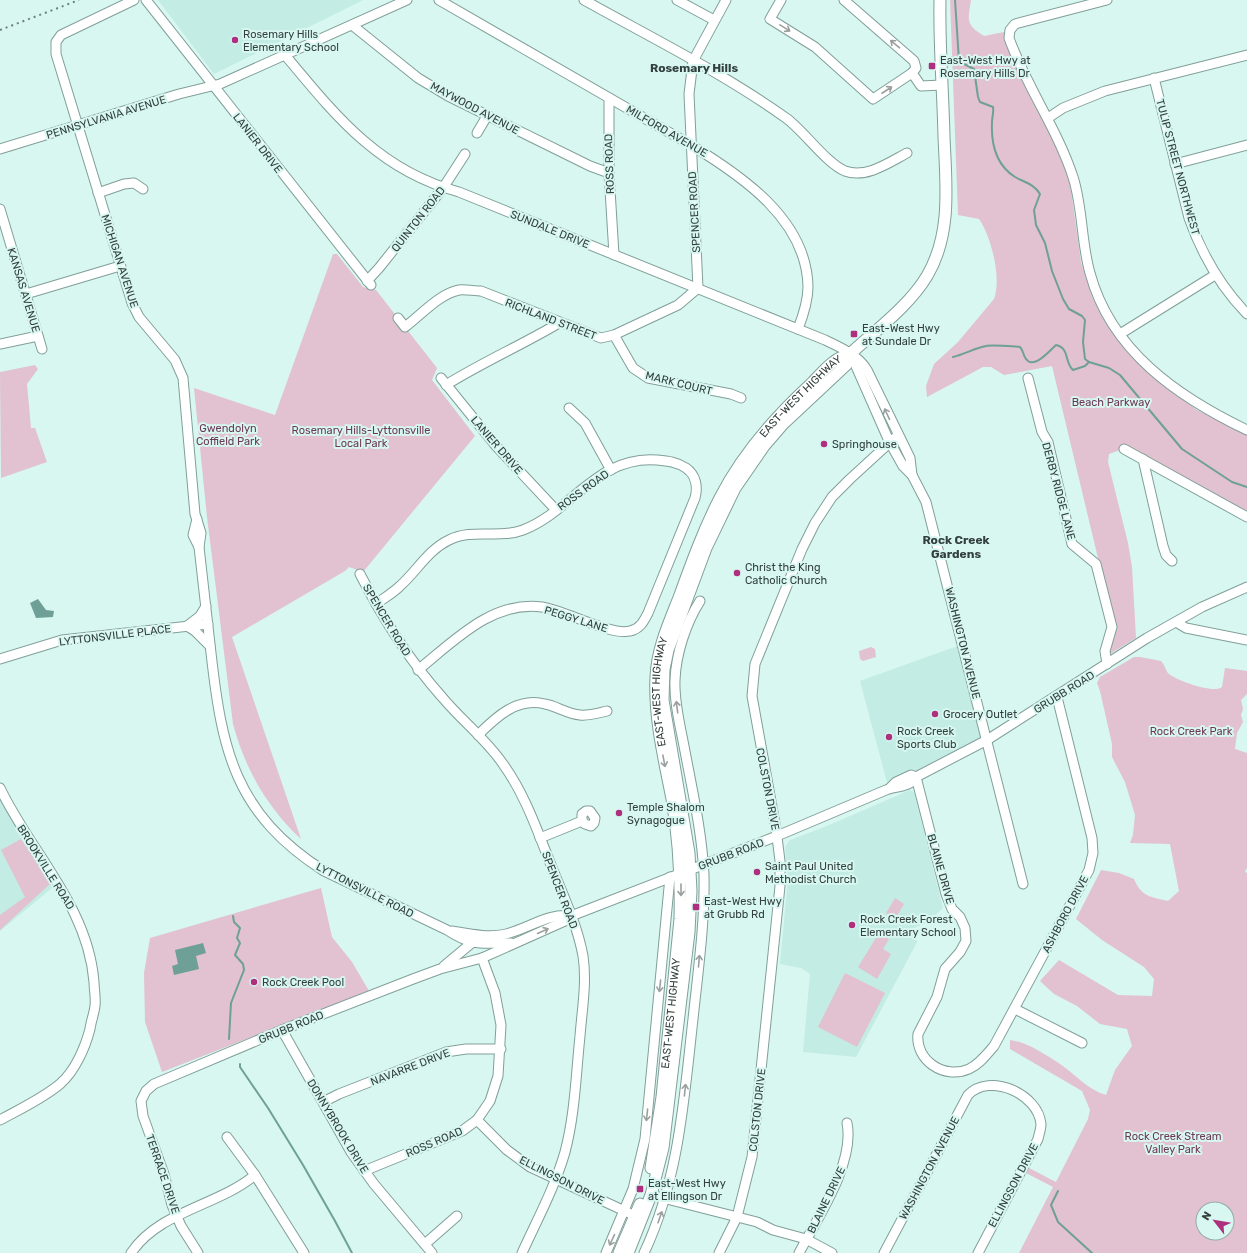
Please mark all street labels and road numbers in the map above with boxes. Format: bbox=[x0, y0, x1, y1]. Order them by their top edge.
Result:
street label: MAYWOOD AVENUE bbox=[428, 80, 522, 138]
street label: PENNSYLVANIA AVENUE bbox=[45, 93, 168, 142]
street label: TULIP STREET NORTHWEST bbox=[1153, 98, 1202, 237]
street label: MILFORD AVENUE bbox=[624, 103, 710, 160]
street label: LANIER DRIVE bbox=[230, 111, 285, 176]
street label: ROSS ROAD bbox=[602, 134, 617, 194]
street label: SPENCER ROAD bbox=[686, 171, 703, 253]
street label: QUINTON ROAD bbox=[389, 184, 448, 255]
street label: SUNDALE DRIVE bbox=[508, 208, 592, 251]
street label: MICHIGAN AVENUE bbox=[98, 213, 141, 310]
street label: KANSAS AVENUE bbox=[5, 246, 43, 334]
street label: RICHLAND STREET bbox=[503, 296, 599, 343]
street label: EAST-WEST HIGHWAY bbox=[757, 353, 844, 440]
street label: MARK COURT bbox=[644, 369, 714, 398]
street label: LANIER DRIVE bbox=[468, 414, 526, 477]
street label: DERBY RIDGE LANE bbox=[1039, 441, 1078, 542]
street label: ROSS ROAD bbox=[555, 467, 612, 513]
street label: SPENCER ROAD bbox=[360, 582, 413, 659]
street label: WASHINGTON AVENUE bbox=[942, 586, 983, 701]
street label: PEGGY LANE bbox=[543, 604, 609, 635]
street label: LYTTONSVILLE PLACE bbox=[58, 622, 172, 649]
street label: EAST-WEST HIGHWAY bbox=[650, 635, 671, 748]
street label: GRUBB ROAD bbox=[1031, 669, 1097, 716]
street label: COLSTON DRIVE bbox=[753, 747, 782, 832]
street label: BROOKVILLE ROAD bbox=[14, 822, 77, 912]
street label: BLAINE DRIVE bbox=[924, 832, 957, 906]
street label: GRUBB ROAD bbox=[697, 836, 766, 873]
street label: SPENCER ROAD bbox=[539, 850, 580, 931]
street label: LYTTONSVILLE ROAD bbox=[314, 860, 416, 921]
street label: ASHBORO DRIVE bbox=[1040, 873, 1091, 955]
street label: EAST-WEST HIGHWAY bbox=[659, 957, 683, 1069]
street label: GRUBB ROAD bbox=[257, 1008, 326, 1046]
street label: NAVARRE DRIVE bbox=[369, 1046, 452, 1089]
street label: COLSTON DRIVE bbox=[747, 1068, 768, 1152]
street label: DONNYBROOK DRIVE bbox=[304, 1077, 371, 1176]
street label: WASHINGTON AVENUE bbox=[897, 1114, 962, 1222]
street label: ROSS ROAD bbox=[404, 1125, 465, 1160]
street label: TERRACE DRIVE bbox=[143, 1133, 182, 1216]
street label: ELLINGSON DRIVE bbox=[986, 1141, 1041, 1230]
street label: ELLINGSON DRIVE bbox=[517, 1153, 607, 1208]
street label: BLAINE DRIVE bbox=[805, 1164, 848, 1236]

